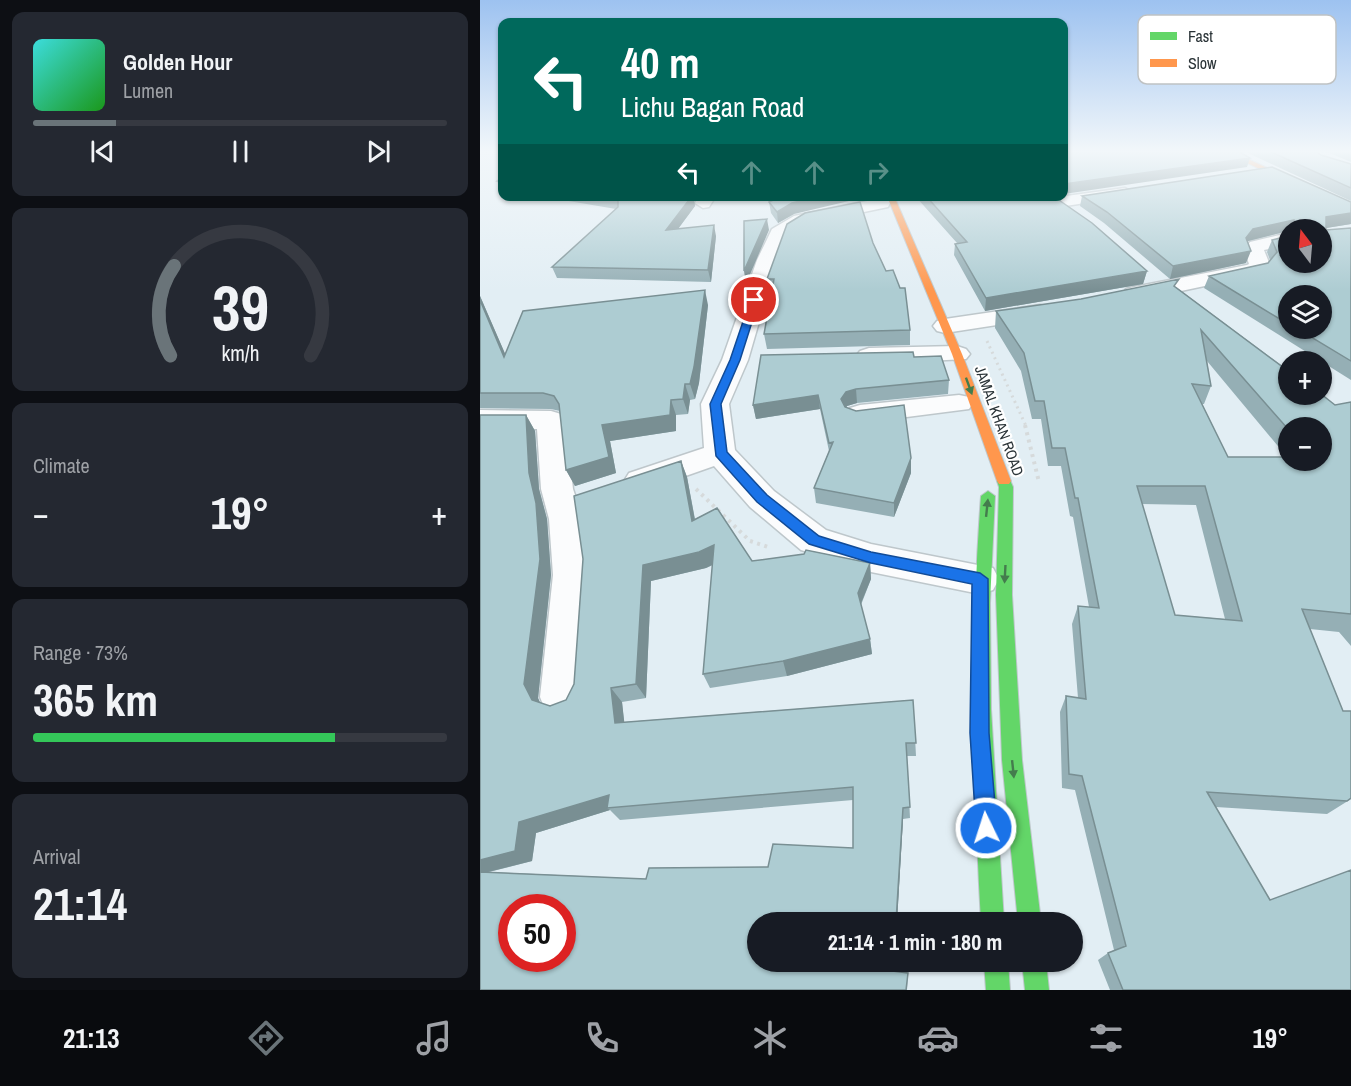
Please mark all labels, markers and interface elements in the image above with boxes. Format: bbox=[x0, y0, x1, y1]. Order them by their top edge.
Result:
legend bbox=[1138, 15, 1336, 84]
text: Fast bbox=[1188, 25, 1213, 47]
text: 40 m bbox=[621, 35, 700, 91]
icon: left bbox=[522, 42, 600, 120]
text: Golden Hour bbox=[123, 47, 232, 77]
text: Slow bbox=[1188, 52, 1217, 74]
text: Lumen bbox=[123, 77, 173, 104]
text: Lichu Bagan Road bbox=[621, 89, 804, 125]
icon: previous bbox=[86, 135, 119, 168]
icon: pause bbox=[224, 135, 257, 168]
icon: next bbox=[362, 135, 395, 168]
icon: left bbox=[672, 156, 705, 189]
icon: ahead bbox=[735, 156, 768, 189]
icon: ahead bbox=[798, 156, 831, 189]
icon: right bbox=[861, 156, 894, 189]
north arrow bbox=[1278, 219, 1332, 273]
map controls bbox=[1278, 219, 1332, 471]
text: 39 bbox=[212, 266, 268, 350]
pin bbox=[728, 274, 779, 325]
icon: arrive bbox=[737, 283, 770, 316]
button: layers bbox=[1278, 285, 1332, 339]
text: km/h bbox=[221, 340, 259, 369]
button: + bbox=[1278, 351, 1332, 405]
street label: JAMAL KHAN ROAD bbox=[970, 363, 1029, 479]
one-way arrow bbox=[964, 377, 974, 395]
button: − bbox=[1278, 417, 1332, 471]
text: Climate bbox=[33, 452, 90, 479]
text: 19° bbox=[210, 482, 270, 543]
text: − bbox=[33, 491, 49, 535]
text: + bbox=[431, 491, 447, 535]
one-way arrow bbox=[982, 498, 991, 517]
one-way arrow bbox=[1001, 565, 1010, 584]
text: Range · 73% bbox=[33, 639, 128, 666]
text: 365 km bbox=[33, 669, 158, 730]
one-way arrow bbox=[1008, 760, 1018, 779]
position arrow bbox=[954, 796, 1018, 860]
text: Arrival bbox=[33, 843, 80, 870]
text: 21:14 bbox=[33, 873, 127, 934]
speed limit sign: 50 bbox=[498, 894, 576, 972]
text: 21:14 · 1 min · 180 m bbox=[828, 927, 1002, 957]
icon: directions bbox=[245, 1017, 287, 1059]
icon: music bbox=[413, 1017, 455, 1059]
icon: phone bbox=[581, 1017, 623, 1059]
icon: climate bbox=[749, 1017, 791, 1059]
icon: car bbox=[917, 1017, 959, 1059]
icon: filters bbox=[1085, 1017, 1127, 1059]
text: 21:13 bbox=[63, 1020, 120, 1056]
text: 19° bbox=[1253, 1020, 1288, 1056]

